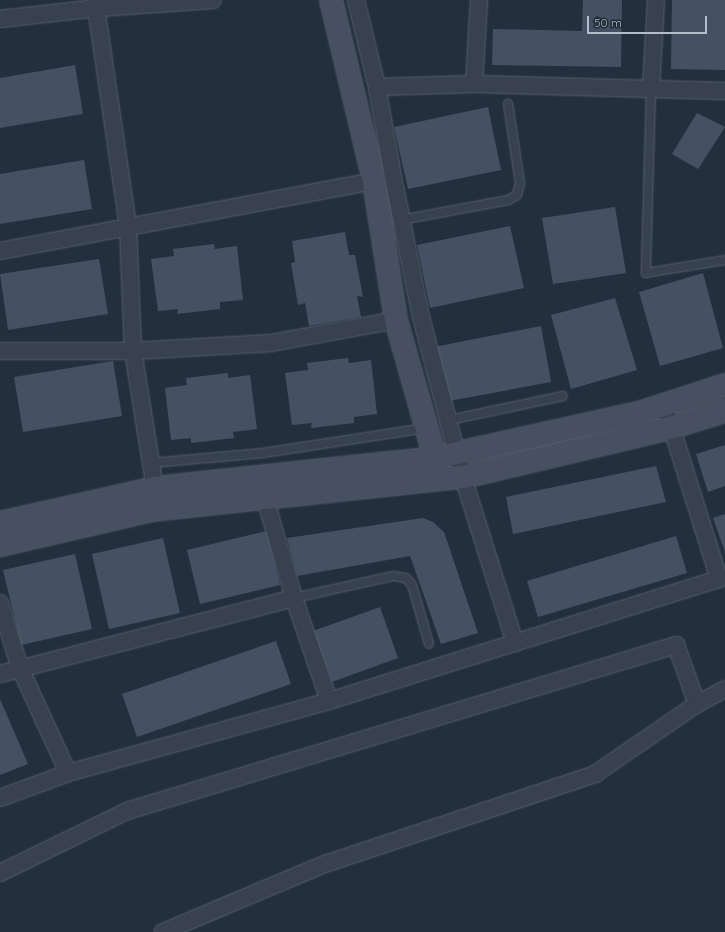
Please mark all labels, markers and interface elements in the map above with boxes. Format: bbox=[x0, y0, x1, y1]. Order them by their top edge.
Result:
scale bar bbox=[589, 8, 709, 34]
text: 50 m bbox=[594, 15, 622, 30]

